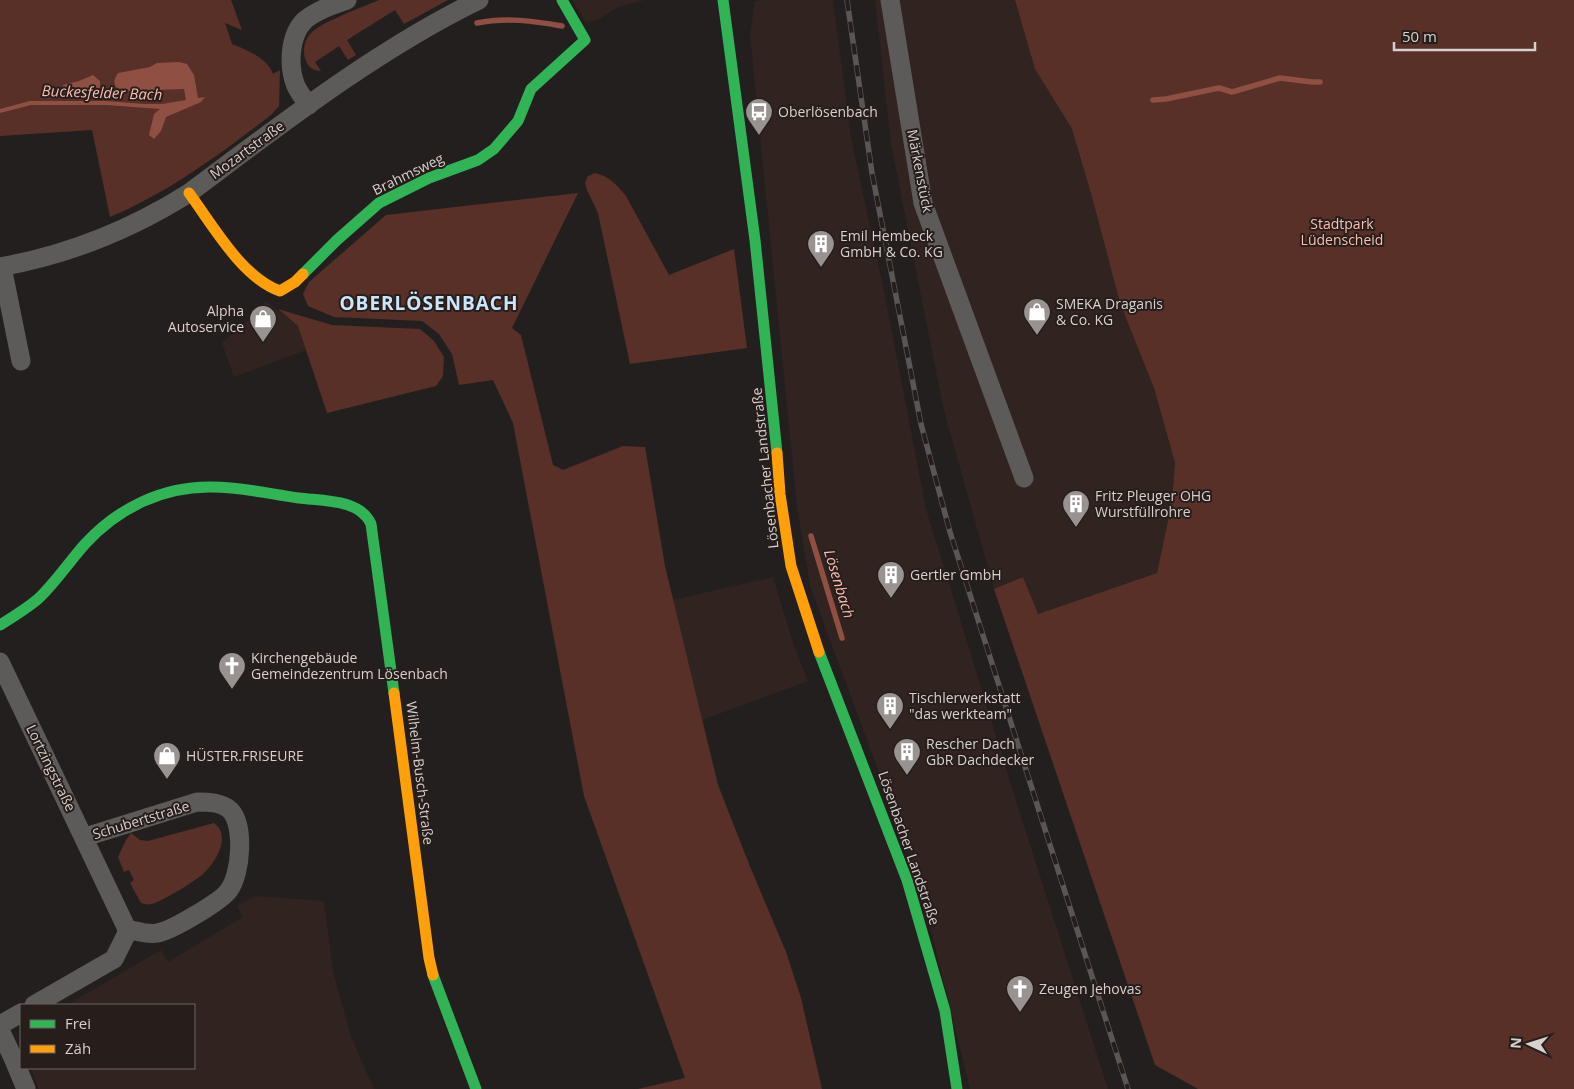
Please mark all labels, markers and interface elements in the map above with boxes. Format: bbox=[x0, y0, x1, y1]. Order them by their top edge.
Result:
scale bar bbox=[1394, 20, 1535, 52]
text: 50 m bbox=[1402, 26, 1437, 46]
water label: Buckesfelder Bach bbox=[41, 80, 163, 104]
bus stop icon: Oberlösenbach bbox=[744, 97, 774, 136]
place label: Oberlösenbach bbox=[778, 102, 878, 121]
street label: Mozartstraße bbox=[206, 116, 288, 183]
street label: Märkenstück bbox=[903, 128, 938, 215]
street label: Brahmsweg bbox=[369, 148, 447, 199]
park label: Stadtpark Lüdenscheid bbox=[1301, 214, 1383, 249]
place label: Emil Hembeck GmbH & Co. KG bbox=[840, 226, 943, 261]
building icon: Emil Hembeck GmbH & Co. KG bbox=[806, 229, 836, 268]
district label: OBERLÖSENBACH bbox=[340, 290, 519, 316]
place label: SMEKA Draganis & Co. KG bbox=[1056, 294, 1163, 329]
shop icon: SMEKA Draganis & Co. KG bbox=[1022, 297, 1052, 336]
place label: Alpha Autoservice bbox=[168, 301, 244, 336]
shop icon: Alpha Autoservice bbox=[248, 304, 278, 343]
street label: Lösenbacher Landstraße bbox=[747, 387, 782, 549]
place label: Fritz Pleuger OHG Wurstfüllrohre bbox=[1095, 486, 1211, 521]
building icon: Fritz Pleuger OHG Wurstfüllrohre bbox=[1061, 489, 1091, 528]
water label: Lösenbach bbox=[820, 547, 860, 620]
building icon: Gertler GmbH bbox=[876, 560, 906, 599]
place label: Gertler GmbH bbox=[910, 565, 1002, 584]
place label: Kirchengebäude Gemeindezentrum Lösenbach bbox=[251, 648, 448, 683]
church icon: Kirchengebäude Gemeindezentrum Lösenbach bbox=[217, 651, 247, 690]
place label: Tischlerwerkstatt "das werkteam" bbox=[909, 688, 1021, 723]
building icon: Tischlerwerkstatt "das werkteam" bbox=[875, 691, 905, 730]
street label: Wilhelm-Busch-Straße bbox=[402, 700, 439, 846]
street label: Lortzingstraße bbox=[22, 721, 81, 815]
place label: Rescher Dach GbR Dachdecker bbox=[926, 734, 1035, 769]
building icon: Rescher Dach GbR Dachdecker bbox=[892, 737, 922, 776]
shop icon: HÜSTER.FRISEURE bbox=[152, 741, 182, 780]
place label: HÜSTER.FRISEURE bbox=[186, 746, 304, 765]
street label: Lösenbacher Landstraße bbox=[874, 768, 945, 927]
street label: Schubertstraße bbox=[90, 796, 192, 843]
church icon: Zeugen Jehovas bbox=[1005, 974, 1035, 1013]
place label: Zeugen Jehovas bbox=[1039, 979, 1142, 998]
legend bbox=[20, 1004, 195, 1069]
text: Frei bbox=[65, 1013, 91, 1033]
north arrow bbox=[1504, 1019, 1554, 1069]
text: N bbox=[1506, 1037, 1525, 1049]
text: Zäh bbox=[65, 1038, 91, 1058]

